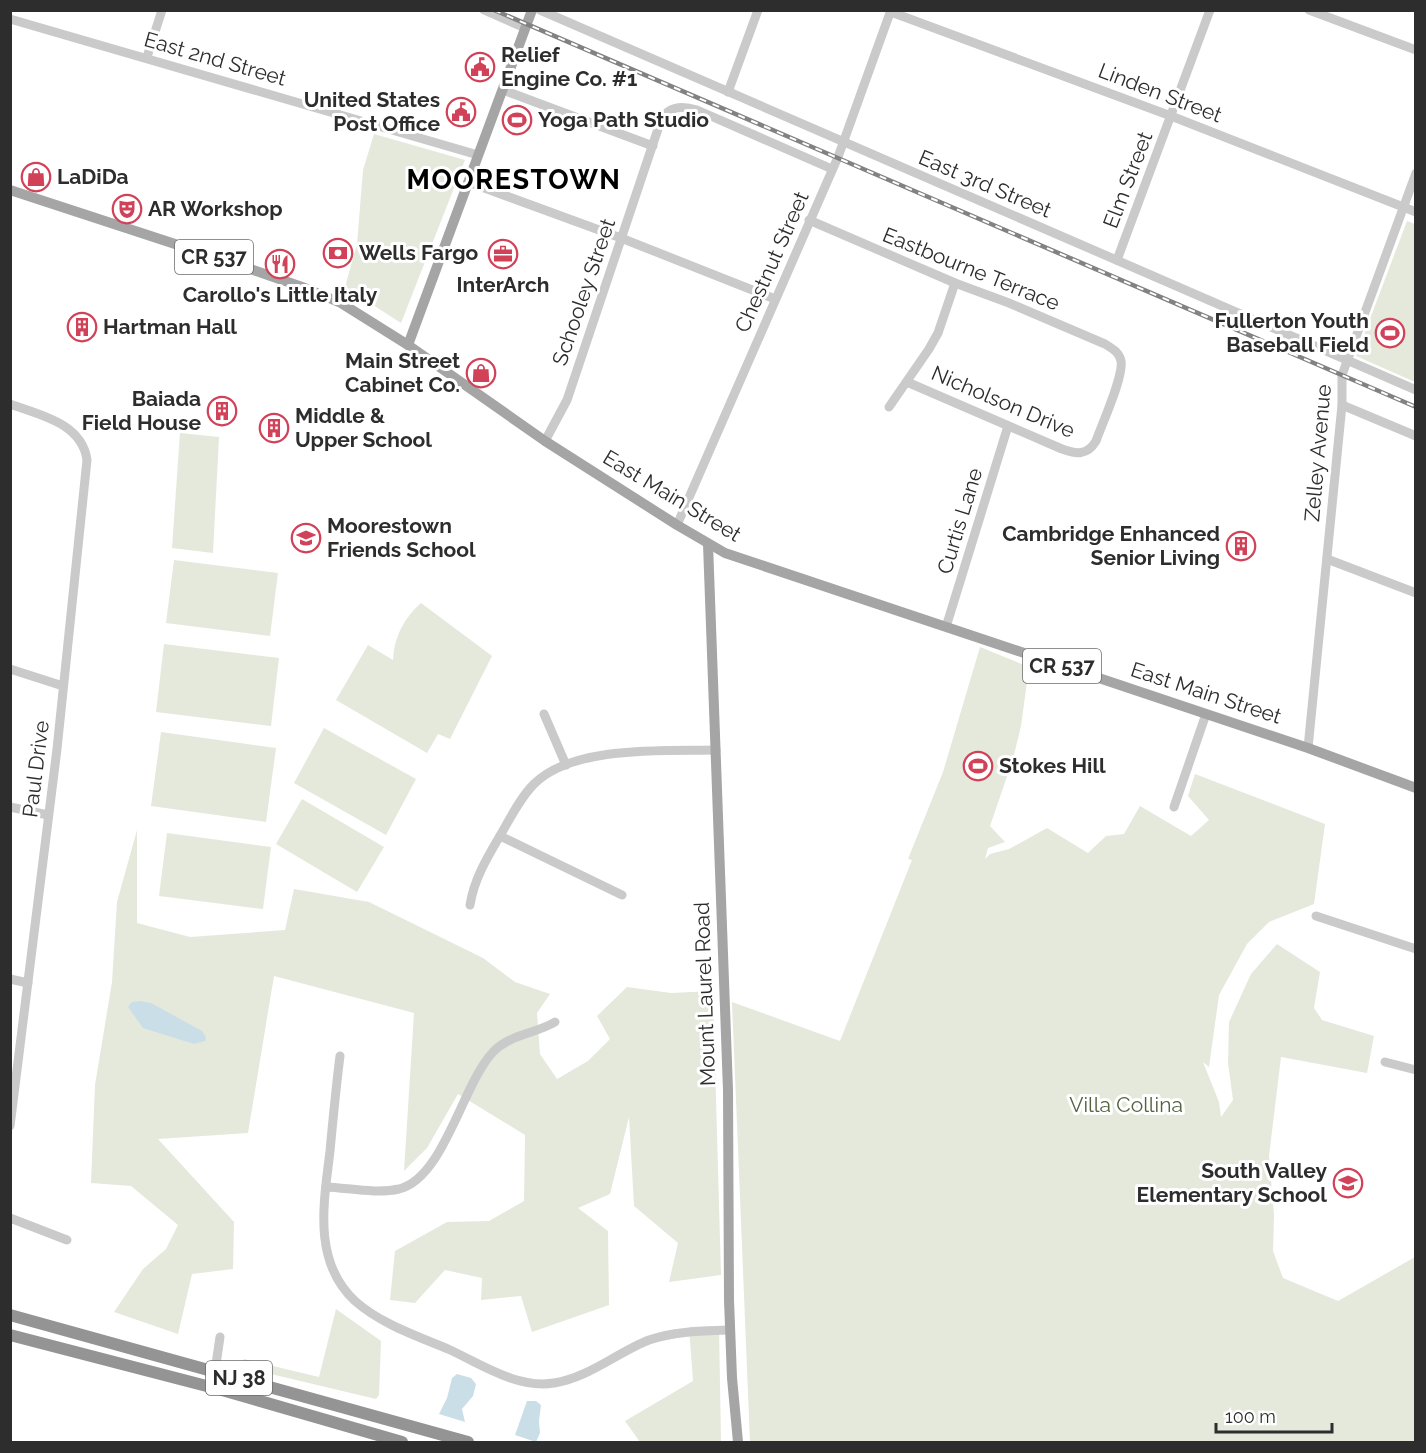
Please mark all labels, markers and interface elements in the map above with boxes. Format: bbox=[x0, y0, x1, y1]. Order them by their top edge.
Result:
street label: East 2nd Street bbox=[141, 26, 289, 91]
place label: Relief Engine Co. #1 bbox=[501, 42, 637, 91]
public building icon: Relief Engine Co. #1 bbox=[464, 51, 496, 83]
street label: Linden Street bbox=[1095, 58, 1225, 128]
place label: United States Post Office bbox=[304, 87, 440, 136]
public building icon: United States Post Office bbox=[445, 96, 477, 128]
sports icon: Yoga Path Studio bbox=[501, 104, 533, 136]
place label: Yoga Path Studio bbox=[538, 107, 709, 132]
street label: Elm Street bbox=[1098, 128, 1157, 232]
street label: East 3rd Street bbox=[915, 144, 1055, 223]
shop icon: LaDiDa bbox=[20, 161, 52, 193]
place label: LaDiDa bbox=[57, 164, 129, 189]
district label: MOORESTOWN bbox=[407, 164, 621, 195]
street label: Chestnut Street bbox=[729, 188, 814, 336]
theatre icon: AR Workshop bbox=[111, 193, 143, 225]
place label: AR Workshop bbox=[148, 196, 283, 221]
street label: Schooley Street bbox=[547, 215, 620, 369]
street label: Eastbourne Terrace bbox=[879, 222, 1063, 315]
bank icon: Wells Fargo bbox=[322, 237, 354, 269]
office icon: InterArch bbox=[487, 238, 519, 270]
road number: CR 537 bbox=[175, 240, 253, 274]
place label: Wells Fargo bbox=[359, 240, 478, 265]
restaurant icon: Carollo's Little Italy bbox=[264, 248, 296, 280]
place label: InterArch bbox=[457, 272, 549, 297]
place label: Carollo's Little Italy bbox=[183, 282, 378, 307]
place label: Fullerton Youth Baseball Field bbox=[1214, 308, 1369, 357]
building icon: Hartman Hall bbox=[66, 311, 98, 343]
place label: Hartman Hall bbox=[103, 314, 237, 339]
sports icon: Fullerton Youth Baseball Field bbox=[1374, 317, 1406, 349]
place label: Main Street Cabinet Co. bbox=[345, 348, 460, 397]
shop icon: Main Street Cabinet Co. bbox=[465, 357, 497, 389]
street label: Nicholson Drive bbox=[928, 360, 1079, 443]
street label: Zelley Avenue bbox=[1299, 383, 1336, 523]
place label: Baiada Field House bbox=[82, 386, 201, 435]
building icon: Baiada Field House bbox=[206, 395, 238, 427]
place label: Middle & Upper School bbox=[295, 403, 432, 452]
building icon: Middle & Upper School bbox=[258, 412, 290, 444]
street label: East Main Street bbox=[599, 444, 746, 547]
street label: Curtis Lane bbox=[932, 465, 988, 577]
place label: Moorestown Friends School bbox=[327, 513, 476, 562]
place label: Cambridge Enhanced Senior Living bbox=[1002, 521, 1220, 570]
school or university icon: Moorestown Friends School bbox=[290, 522, 322, 554]
building icon: Cambridge Enhanced Senior Living bbox=[1225, 530, 1257, 562]
road number: CR 537 bbox=[1023, 649, 1101, 683]
street label: East Main Street bbox=[1128, 656, 1285, 729]
street label: Paul Drive bbox=[17, 719, 54, 819]
sports icon: Stokes Hill bbox=[962, 750, 994, 782]
place label: Stokes Hill bbox=[999, 753, 1106, 778]
street label: Mount Laurel Road bbox=[689, 902, 720, 1086]
park label: Villa Collina bbox=[1069, 1092, 1183, 1117]
place label: South Valley Elementary School bbox=[1137, 1158, 1327, 1207]
school or university icon: South Valley Elementary School bbox=[1332, 1167, 1364, 1199]
road number: NJ 38 bbox=[206, 1361, 272, 1395]
scale bar bbox=[1216, 1396, 1332, 1434]
text: 100 m bbox=[1225, 1406, 1276, 1427]

